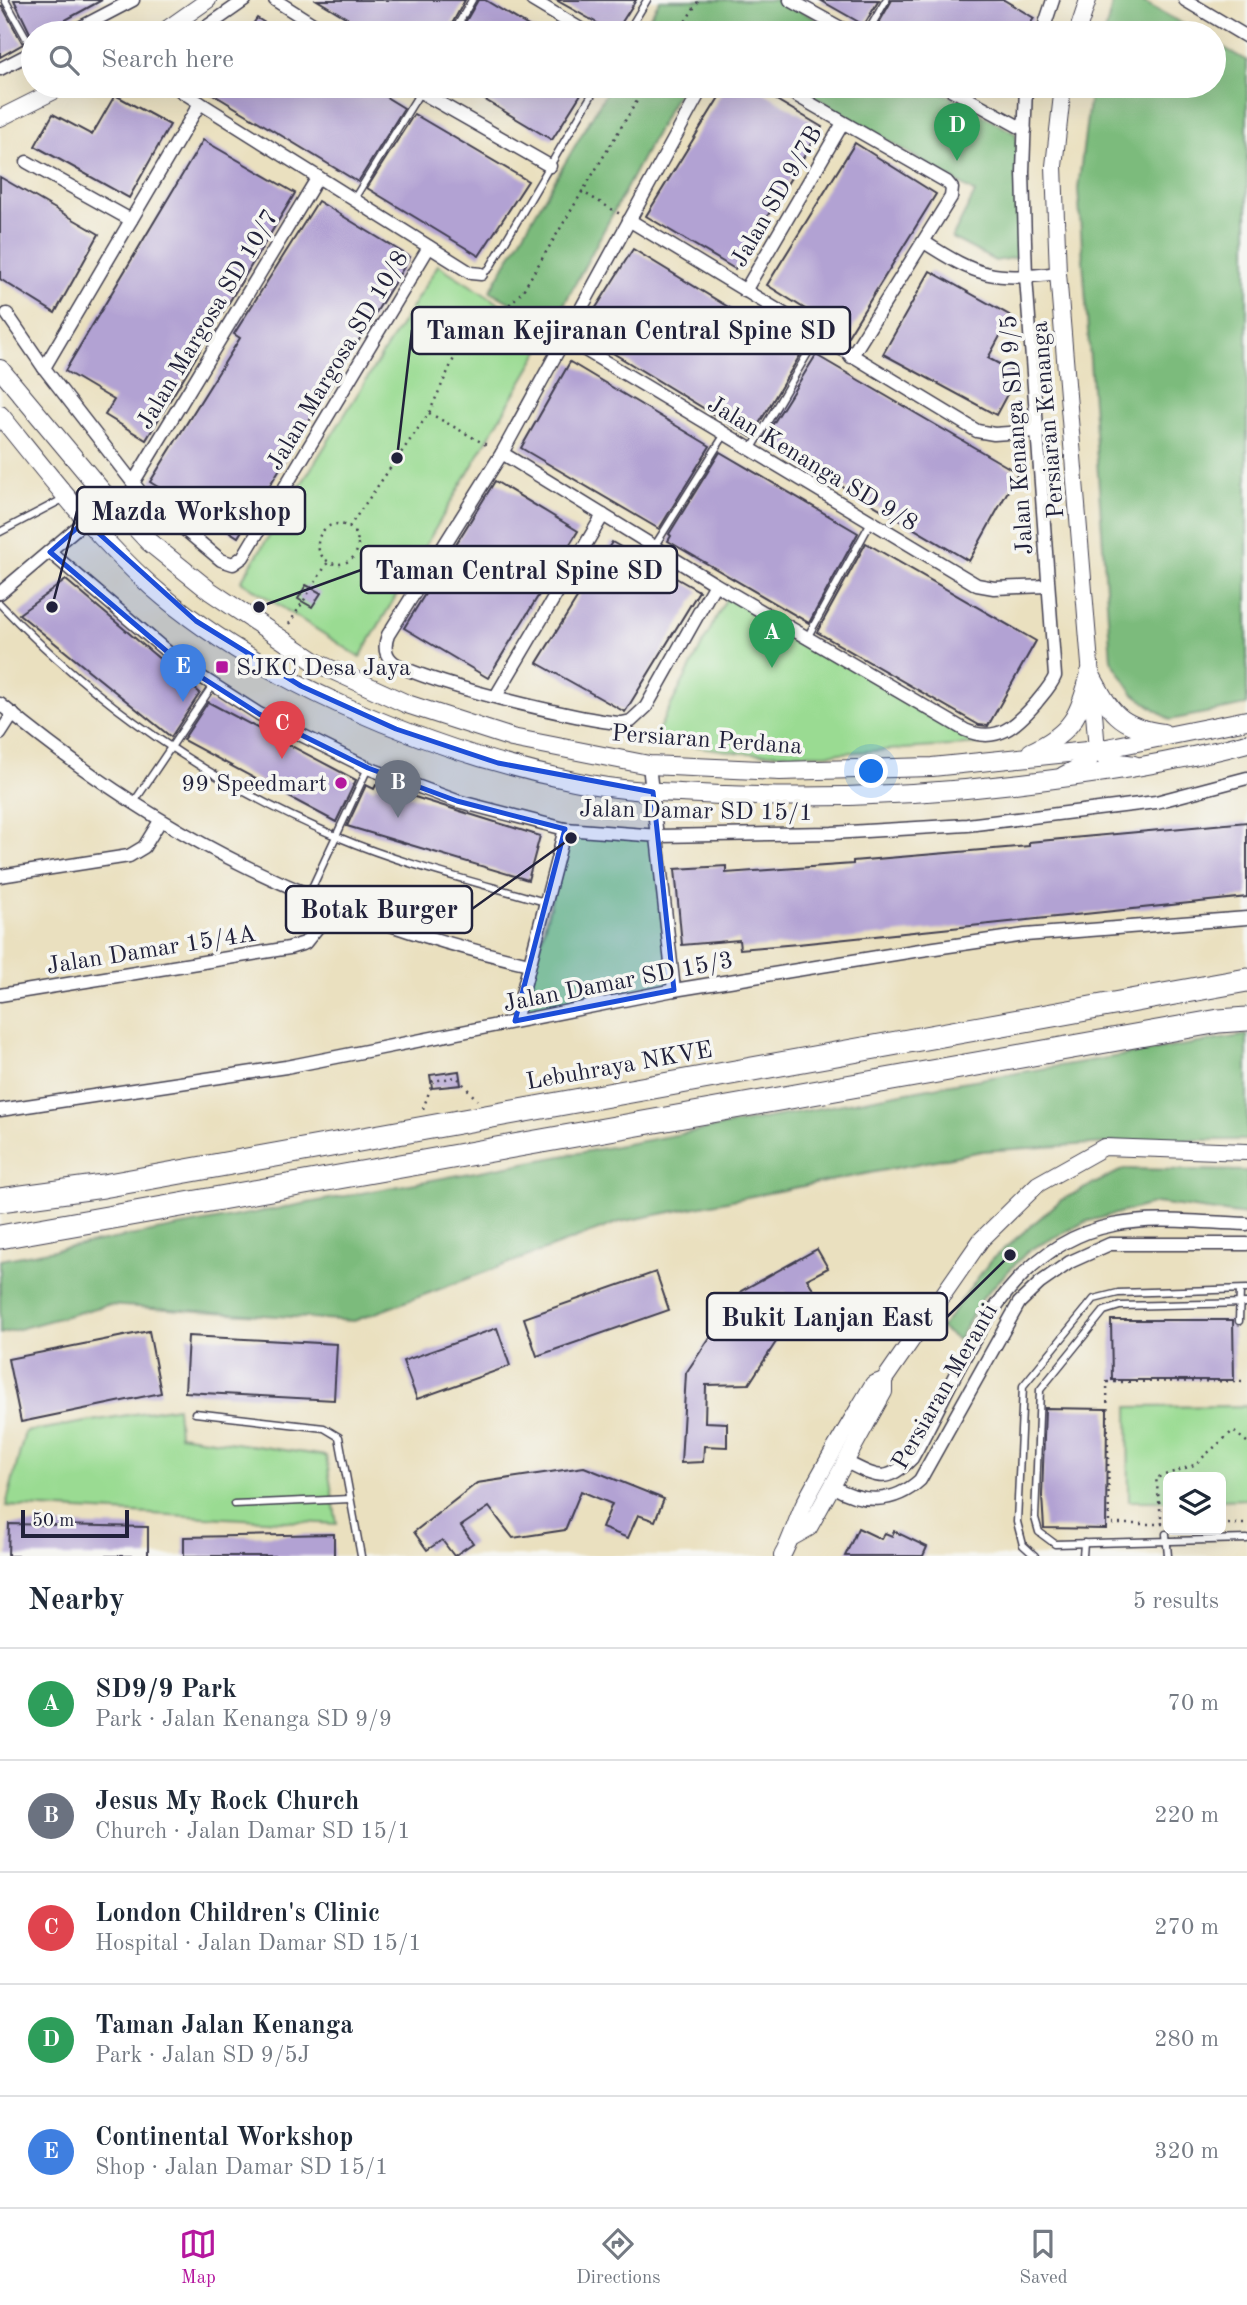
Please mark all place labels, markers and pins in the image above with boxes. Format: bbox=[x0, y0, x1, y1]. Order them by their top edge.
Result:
pin: D bbox=[934, 103, 980, 161]
callout: Taman Kejiranan Central Spine SD bbox=[412, 307, 850, 354]
callout: Mazda Workshop bbox=[77, 487, 305, 534]
callout: Taman Central Spine SD bbox=[361, 546, 677, 593]
pin: A bbox=[749, 610, 795, 668]
pin: E bbox=[160, 644, 206, 702]
place label: SJKC Desa Jaya bbox=[236, 657, 411, 681]
marker: SJKC Desa Jaya bbox=[214, 659, 230, 675]
pin: C bbox=[259, 701, 305, 759]
pin: B bbox=[375, 760, 421, 818]
place label: 99 Speedmart bbox=[181, 773, 327, 797]
marker: 99 Speedmart bbox=[333, 775, 349, 791]
callout: Botak Burger bbox=[286, 886, 472, 933]
callout: Bukit Lanjan East bbox=[707, 1293, 947, 1340]

